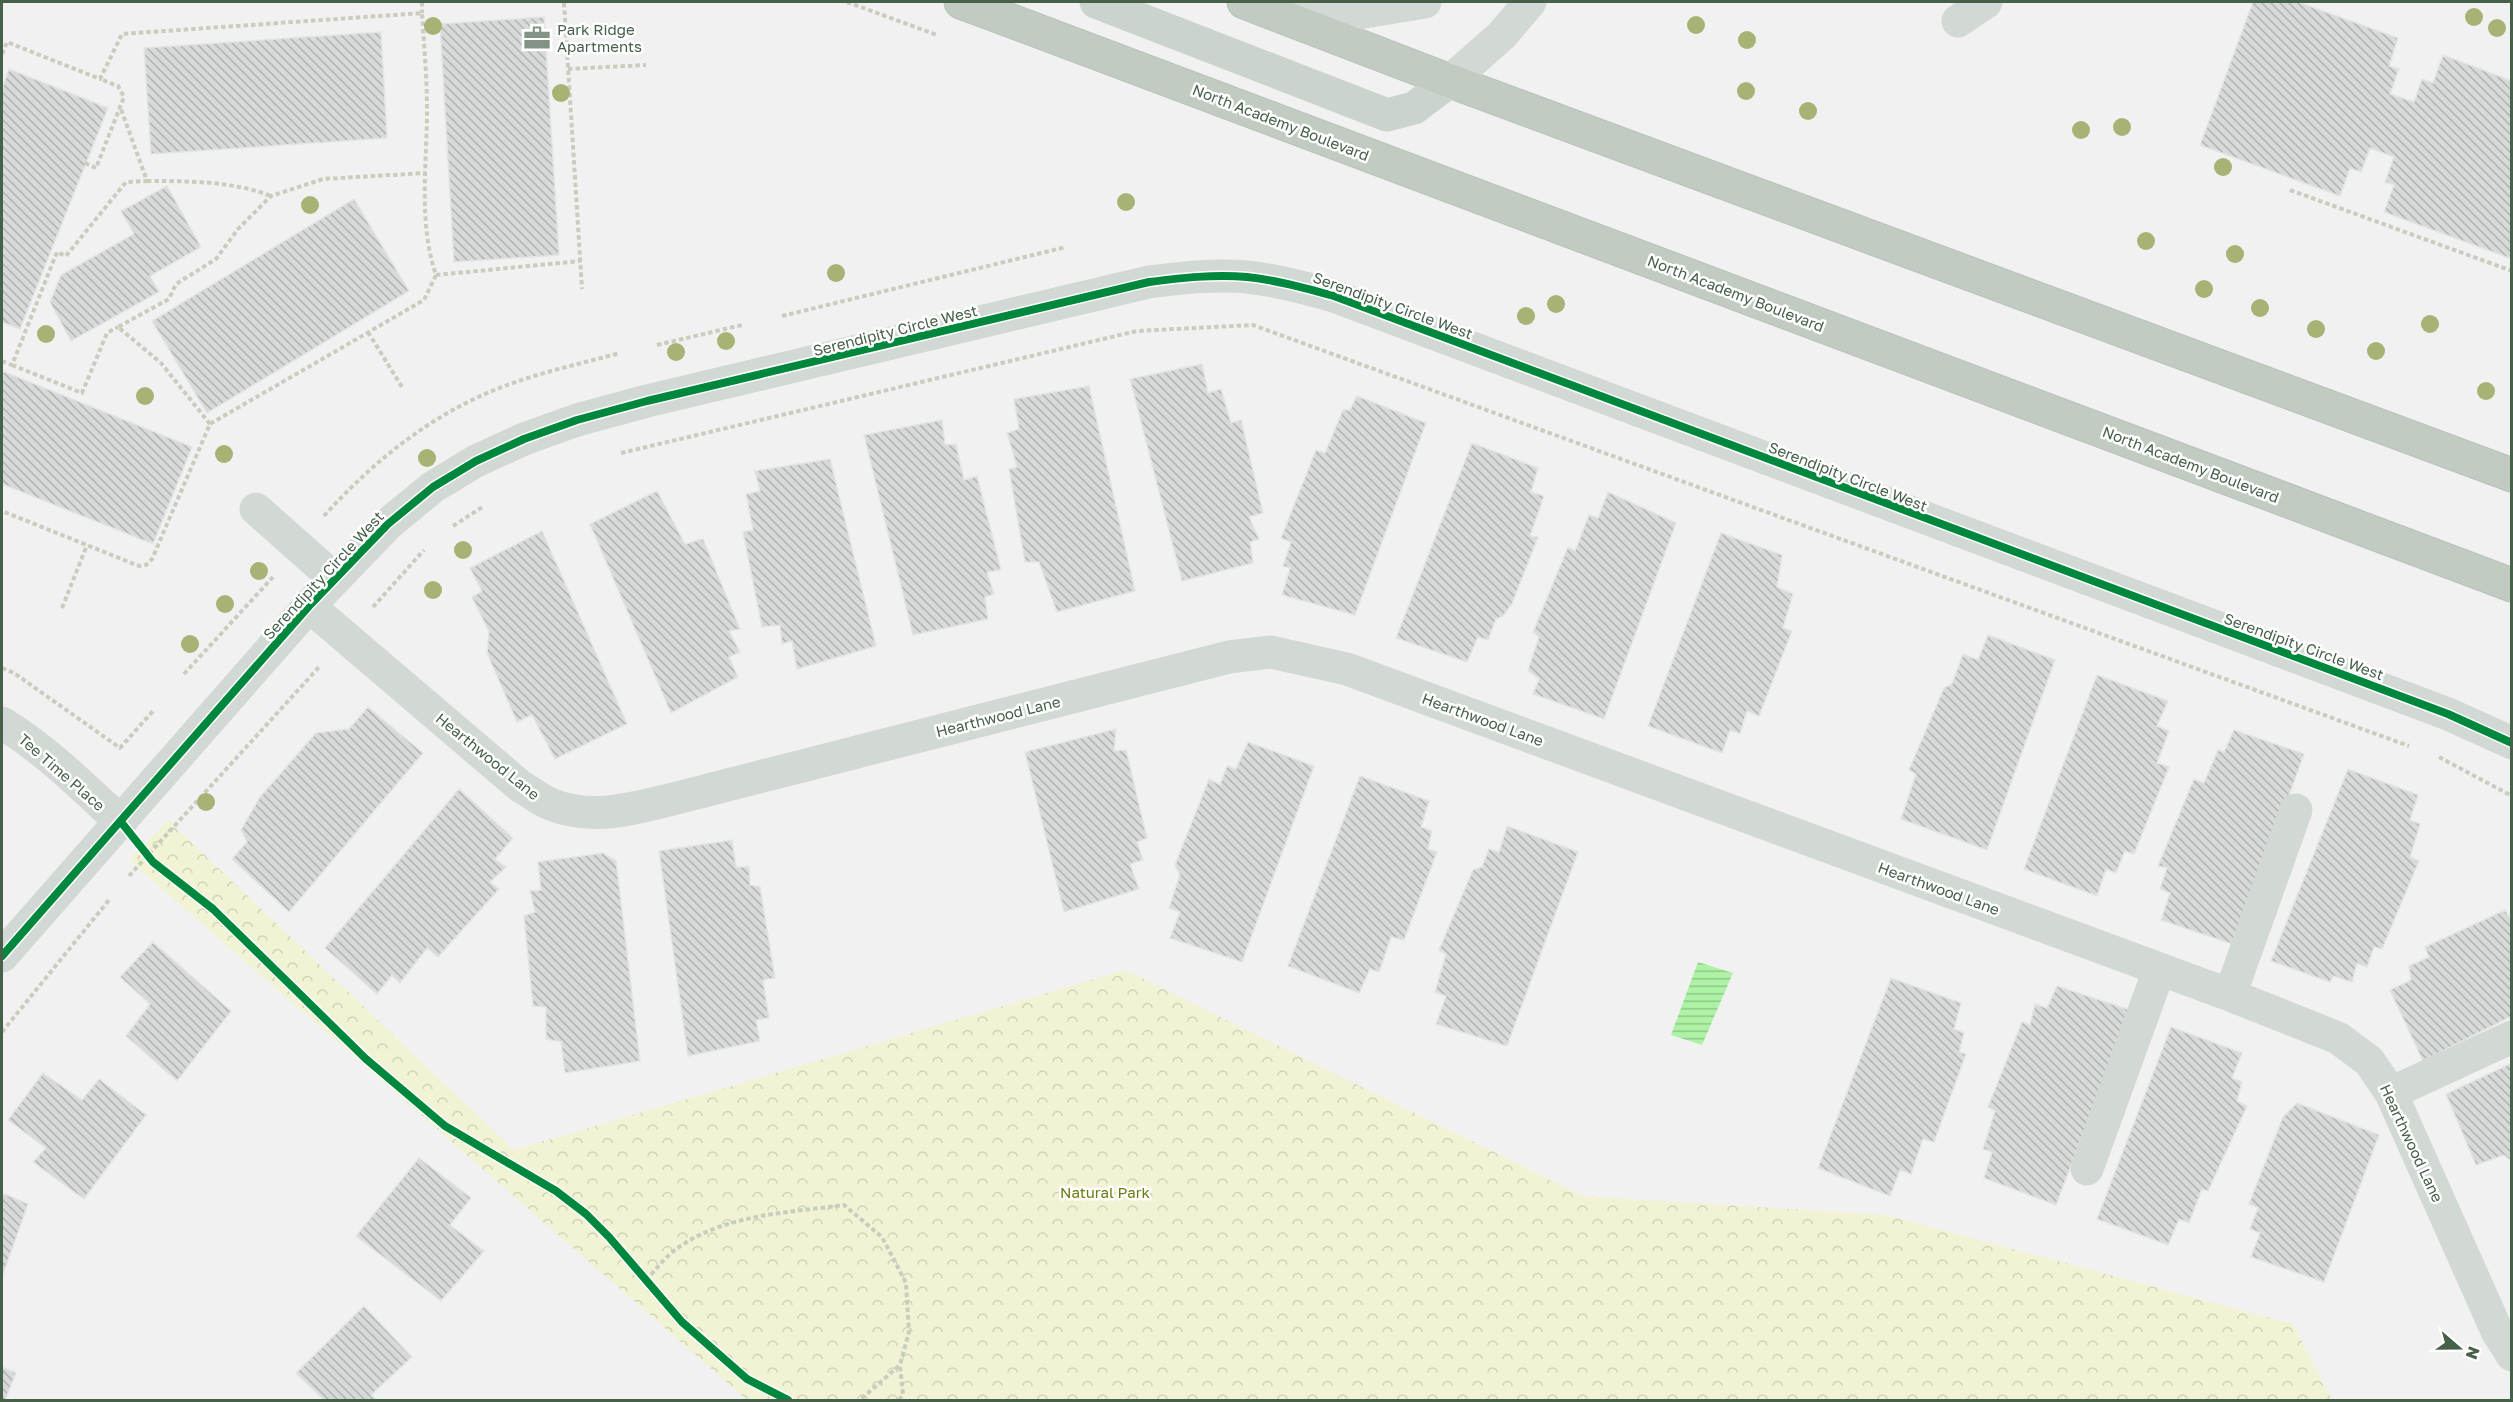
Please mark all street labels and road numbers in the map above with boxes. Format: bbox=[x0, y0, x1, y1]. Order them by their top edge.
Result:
street label: North Academy Boulevard bbox=[1190, 80, 1372, 164]
street label: North Academy Boulevard bbox=[1645, 251, 1827, 335]
street label: Serendipity Circle West bbox=[1311, 268, 1475, 342]
street label: Serendipity Circle West bbox=[811, 301, 979, 359]
street label: North Academy Boulevard bbox=[2100, 422, 2282, 506]
street label: Serendipity Circle West bbox=[1766, 437, 1930, 515]
street label: Serendipity Circle West bbox=[259, 507, 387, 643]
street label: Serendipity Circle West bbox=[2222, 609, 2386, 683]
street label: Hearthwood Lane bbox=[1420, 689, 1546, 749]
street label: Hearthwood Lane bbox=[934, 692, 1062, 740]
street label: Hearthwood Lane bbox=[433, 709, 544, 803]
street label: Tee Time Place bbox=[15, 730, 109, 814]
street label: Hearthwood Lane bbox=[1876, 858, 2002, 918]
street label: Hearthwood Lane bbox=[2377, 1081, 2447, 1205]

